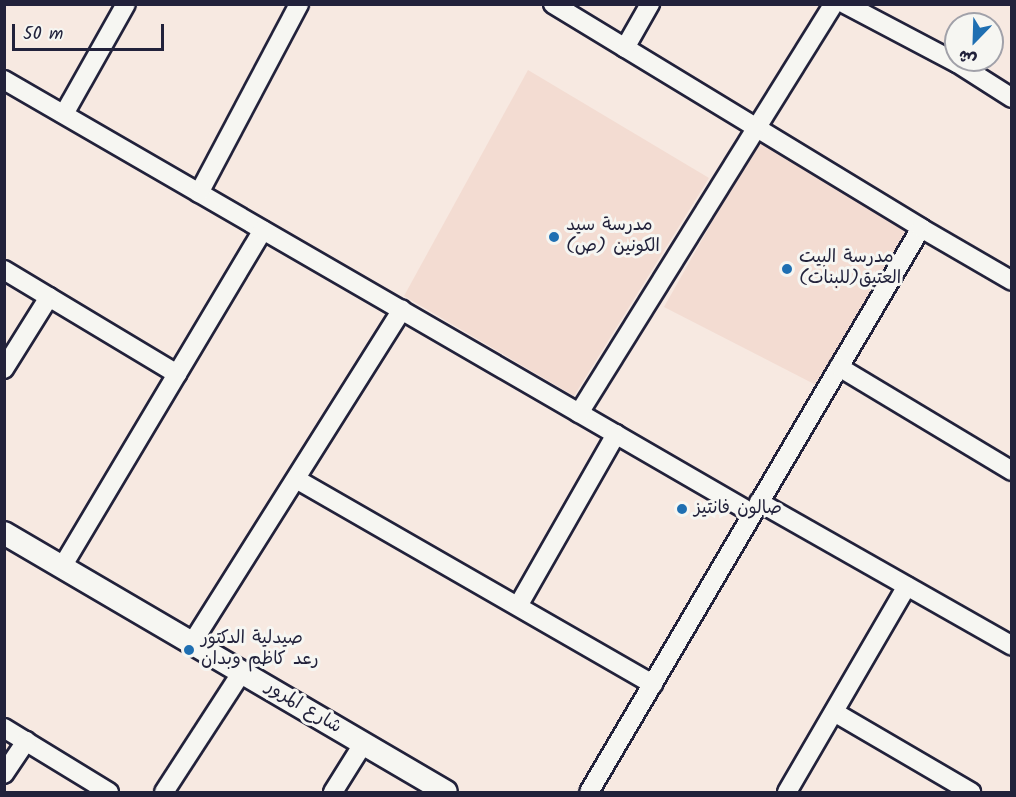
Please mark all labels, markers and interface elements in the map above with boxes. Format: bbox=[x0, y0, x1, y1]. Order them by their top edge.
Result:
scale bar bbox=[15, 12, 166, 50]
north arrow bbox=[944, 12, 1004, 72]
text: 50 m bbox=[23, 20, 63, 49]
text: ش bbox=[955, 42, 981, 72]
place label: مدرسة سيد الكونين (ص) bbox=[566, 216, 660, 258]
marker: مدرسة سيد الكونين (ص) bbox=[547, 230, 561, 244]
place label: مدرسة البيت العتيق(للبنات) bbox=[799, 248, 901, 290]
marker: مدرسة البيت العتيق(للبنات) bbox=[780, 262, 794, 276]
place label: صالون فانتيز bbox=[694, 498, 782, 520]
marker: صالون فانتيز bbox=[675, 502, 689, 516]
place label: صيدلية الدكتور رعد كاظم وبدان bbox=[201, 629, 319, 672]
marker: صيدلية الدكتور رعد كاظم وبدان bbox=[182, 643, 196, 657]
street label: شارع المرور bbox=[261, 677, 345, 739]

